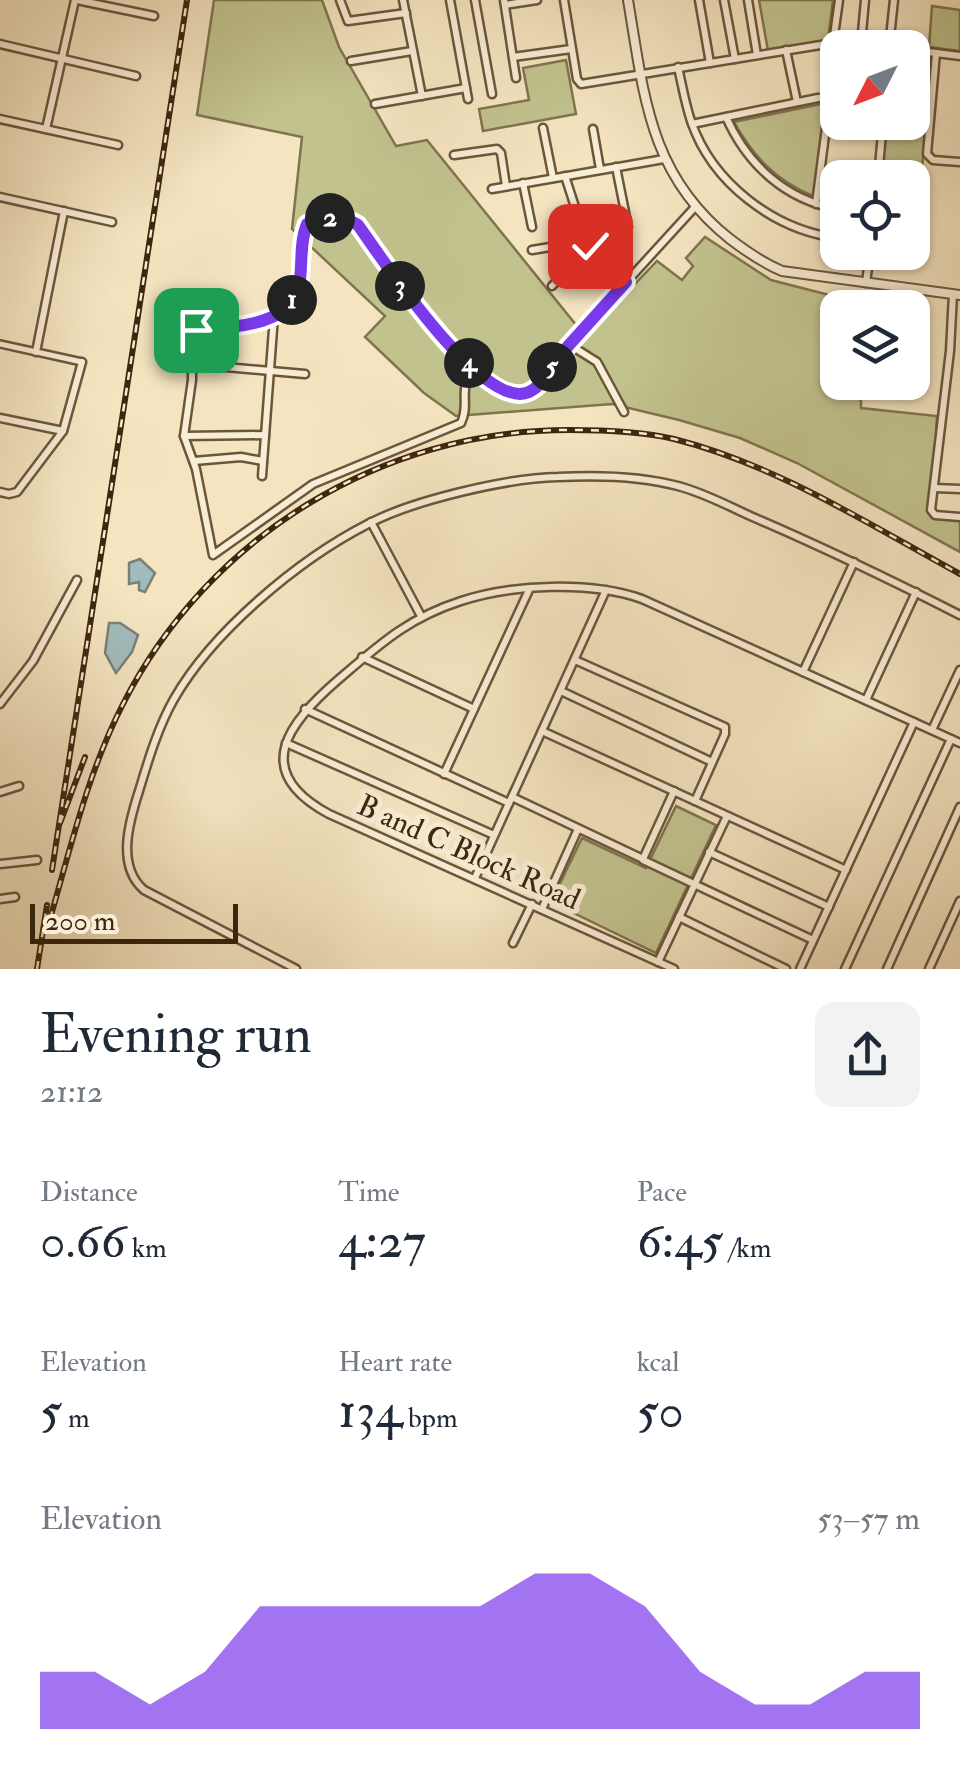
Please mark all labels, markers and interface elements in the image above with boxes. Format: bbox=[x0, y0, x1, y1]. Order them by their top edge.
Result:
north arrow bbox=[820, 30, 930, 140]
map controls bbox=[820, 30, 930, 400]
button: locate bbox=[820, 160, 930, 270]
pin: 2 bbox=[305, 193, 355, 243]
text: 2 bbox=[323, 200, 337, 235]
pin bbox=[548, 204, 633, 289]
icon: check bbox=[563, 219, 618, 274]
pin: 3 bbox=[375, 261, 425, 311]
text: 3 bbox=[395, 268, 405, 303]
pin: 1 bbox=[267, 275, 317, 325]
text: 1 bbox=[287, 282, 297, 317]
pin bbox=[154, 288, 239, 373]
button: layers bbox=[820, 290, 930, 400]
icon: arrive bbox=[169, 303, 224, 358]
pin: 4 bbox=[444, 338, 494, 388]
pin: 5 bbox=[527, 342, 577, 392]
text: 4 bbox=[461, 345, 477, 380]
text: 5 bbox=[546, 349, 558, 384]
street label: B and C Block Road bbox=[352, 787, 586, 918]
scale bar bbox=[30, 899, 238, 944]
text: 200 m bbox=[45, 904, 116, 939]
text: Evening run bbox=[40, 1000, 312, 1069]
button: share bbox=[815, 1002, 920, 1107]
text: 21:12 bbox=[40, 1072, 103, 1112]
text: Distance bbox=[40, 1175, 138, 1210]
text: Time bbox=[338, 1175, 400, 1210]
text: Pace bbox=[637, 1175, 687, 1210]
text: 0.66 bbox=[40, 1210, 126, 1273]
text: 4:27 bbox=[338, 1210, 426, 1273]
text: 6:45 bbox=[637, 1210, 723, 1273]
text: km bbox=[126, 1231, 167, 1266]
text: /km bbox=[723, 1231, 771, 1266]
text: Elevation bbox=[40, 1345, 147, 1380]
text: Heart rate bbox=[338, 1345, 452, 1380]
text: kcal bbox=[637, 1345, 680, 1380]
text: 5 bbox=[40, 1380, 62, 1443]
text: 134 bbox=[338, 1380, 402, 1443]
text: 50 bbox=[637, 1380, 684, 1443]
text: m bbox=[62, 1401, 90, 1436]
text: bpm bbox=[402, 1401, 458, 1436]
text: Elevation bbox=[40, 1499, 162, 1539]
text: 53–57 m bbox=[817, 1499, 920, 1539]

